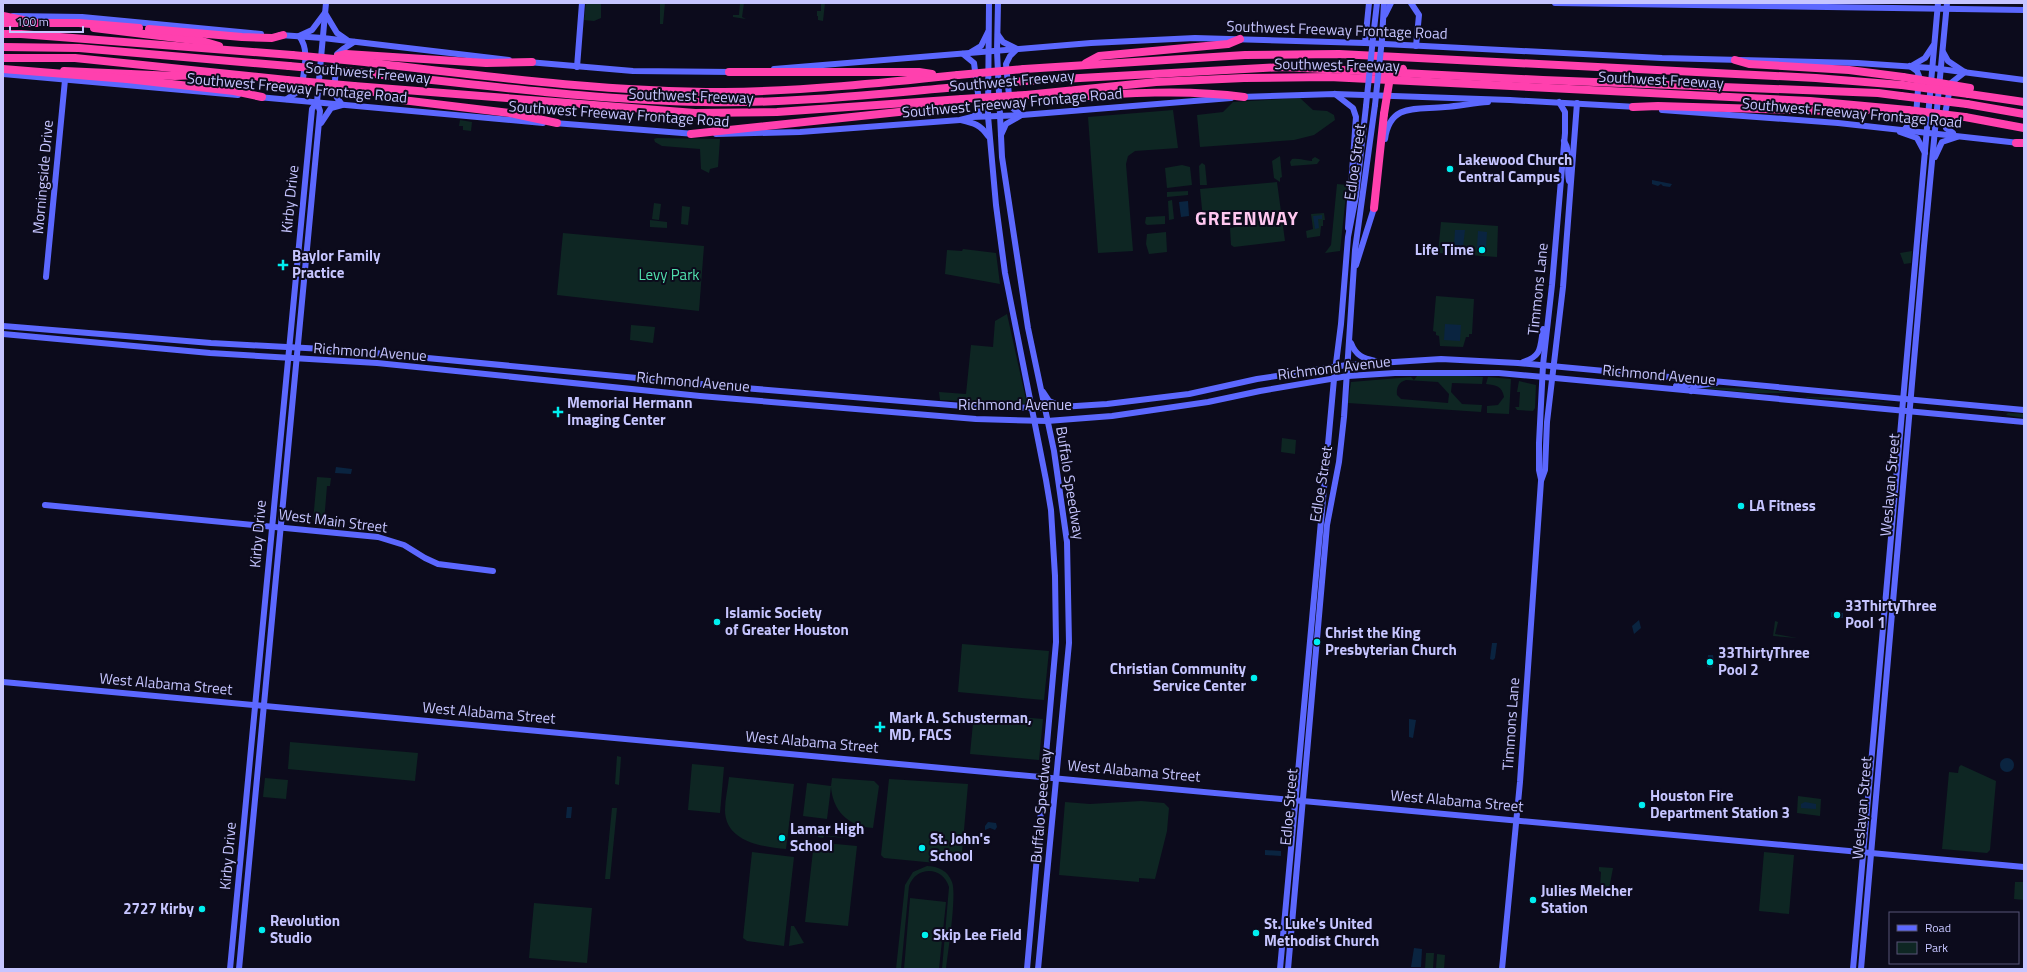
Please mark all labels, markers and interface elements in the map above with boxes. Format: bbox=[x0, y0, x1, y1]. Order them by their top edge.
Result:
scale bar bbox=[10, 8, 83, 34]
text: 100 m bbox=[16, 12, 49, 31]
street label: Southwest Freeway Frontage Road bbox=[1226, 14, 1448, 45]
street label: Southwest Freeway bbox=[1274, 52, 1400, 77]
street label: Southwest Freeway bbox=[305, 56, 432, 89]
street label: Southwest Freeway bbox=[948, 64, 1075, 97]
street label: Southwest Freeway bbox=[1598, 65, 1724, 94]
street label: Southwest Freeway Frontage Road bbox=[186, 66, 408, 109]
street label: Southwest Freeway Frontage Road bbox=[901, 81, 1123, 124]
street label: Southwest Freeway bbox=[628, 82, 754, 109]
street label: Southwest Freeway Frontage Road bbox=[1741, 91, 1963, 134]
street label: Southwest Freeway Frontage Road bbox=[508, 94, 730, 133]
street label: Morningside Drive bbox=[26, 119, 59, 235]
street label: Edloe Street bbox=[1338, 121, 1371, 202]
place label: Lakewood Church Central Campus bbox=[1458, 148, 1572, 188]
street label: Kirby Drive bbox=[275, 164, 305, 234]
marker: Lakewood Church Central Campus bbox=[1445, 164, 1455, 174]
district label: GREENWAY bbox=[1195, 203, 1299, 232]
place label: Life Time bbox=[1415, 238, 1474, 261]
street label: Timmons Lane bbox=[1521, 242, 1554, 336]
place label: Baylor Family Practice bbox=[292, 244, 381, 284]
marker: Life Time bbox=[1477, 245, 1487, 255]
marker: Baylor Family Practice bbox=[277, 259, 289, 271]
park label: Levy Park bbox=[638, 263, 700, 286]
street label: Richmond Avenue bbox=[312, 336, 428, 367]
street label: Richmond Avenue bbox=[1276, 349, 1392, 386]
street label: Richmond Avenue bbox=[1601, 358, 1717, 391]
street label: Richmond Avenue bbox=[635, 365, 751, 398]
place label: Memorial Hermann Imaging Center bbox=[567, 391, 693, 431]
street label: Richmond Avenue bbox=[958, 393, 1072, 416]
marker: Memorial Hermann Imaging Center bbox=[552, 406, 564, 418]
street label: Buffalo Speedway bbox=[1050, 425, 1091, 541]
street label: Weslayan Street bbox=[1874, 432, 1906, 537]
street label: Edloe Street bbox=[1303, 443, 1338, 524]
place label: LA Fitness bbox=[1749, 494, 1816, 517]
street label: Kirby Drive bbox=[243, 499, 272, 569]
marker: LA Fitness bbox=[1736, 501, 1746, 511]
street label: West Main Street bbox=[277, 502, 390, 539]
place label: 33ThirtyThree Pool 1 bbox=[1845, 594, 1937, 634]
place label: Islamic Society of Greater Houston bbox=[725, 601, 849, 641]
marker: 33ThirtyThree Pool 1 bbox=[1832, 610, 1842, 620]
marker: Islamic Society of Greater Houston bbox=[712, 617, 722, 627]
place label: Christ the King Presbyterian Church bbox=[1325, 621, 1457, 661]
marker: Christ the King Presbyterian Church bbox=[1312, 637, 1322, 647]
place label: 33ThirtyThree Pool 2 bbox=[1718, 641, 1810, 681]
place label: Christian Community Service Center bbox=[1110, 657, 1246, 697]
marker: 33ThirtyThree Pool 2 bbox=[1705, 657, 1715, 667]
street label: West Alabama Street bbox=[99, 666, 234, 701]
marker: Christian Community Service Center bbox=[1249, 673, 1259, 683]
street label: Timmons Lane bbox=[1496, 677, 1525, 771]
street label: West Alabama Street bbox=[422, 695, 557, 730]
place label: Mark A. Schusterman, MD, FACS bbox=[889, 706, 1032, 746]
marker: Mark A. Schusterman, MD, FACS bbox=[874, 721, 886, 733]
street label: West Alabama Street bbox=[745, 724, 880, 759]
street label: Buffalo Speedway bbox=[1024, 748, 1057, 864]
street label: West Alabama Street bbox=[1067, 753, 1202, 788]
street label: Weslayan Street bbox=[1846, 755, 1878, 860]
street label: Edloe Street bbox=[1274, 767, 1303, 846]
street label: West Alabama Street bbox=[1390, 783, 1525, 818]
place label: Houston Fire Department Station 3 bbox=[1650, 784, 1790, 824]
marker: Houston Fire Department Station 3 bbox=[1637, 800, 1647, 810]
place label: Lamar High School bbox=[790, 817, 864, 857]
street label: Kirby Drive bbox=[213, 821, 242, 891]
place label: St. John's School bbox=[930, 827, 990, 867]
marker: Lamar High School bbox=[777, 833, 787, 843]
marker: St. John's School bbox=[917, 843, 927, 853]
place label: Julies Melcher Station bbox=[1541, 879, 1633, 919]
marker: Julies Melcher Station bbox=[1528, 895, 1538, 905]
place label: 2727 Kirby bbox=[123, 897, 194, 920]
marker: 2727 Kirby bbox=[197, 904, 207, 914]
place label: Revolution Studio bbox=[270, 909, 340, 949]
place label: St. Luke's United Methodist Church bbox=[1264, 912, 1379, 952]
legend bbox=[1889, 912, 2019, 964]
text: Road bbox=[1925, 918, 1951, 937]
place label: Skip Lee Field bbox=[933, 923, 1022, 946]
marker: Revolution Studio bbox=[257, 925, 267, 935]
marker: St. Luke's United Methodist Church bbox=[1251, 928, 1261, 938]
marker: Skip Lee Field bbox=[920, 930, 930, 940]
text: Park bbox=[1925, 938, 1948, 957]

